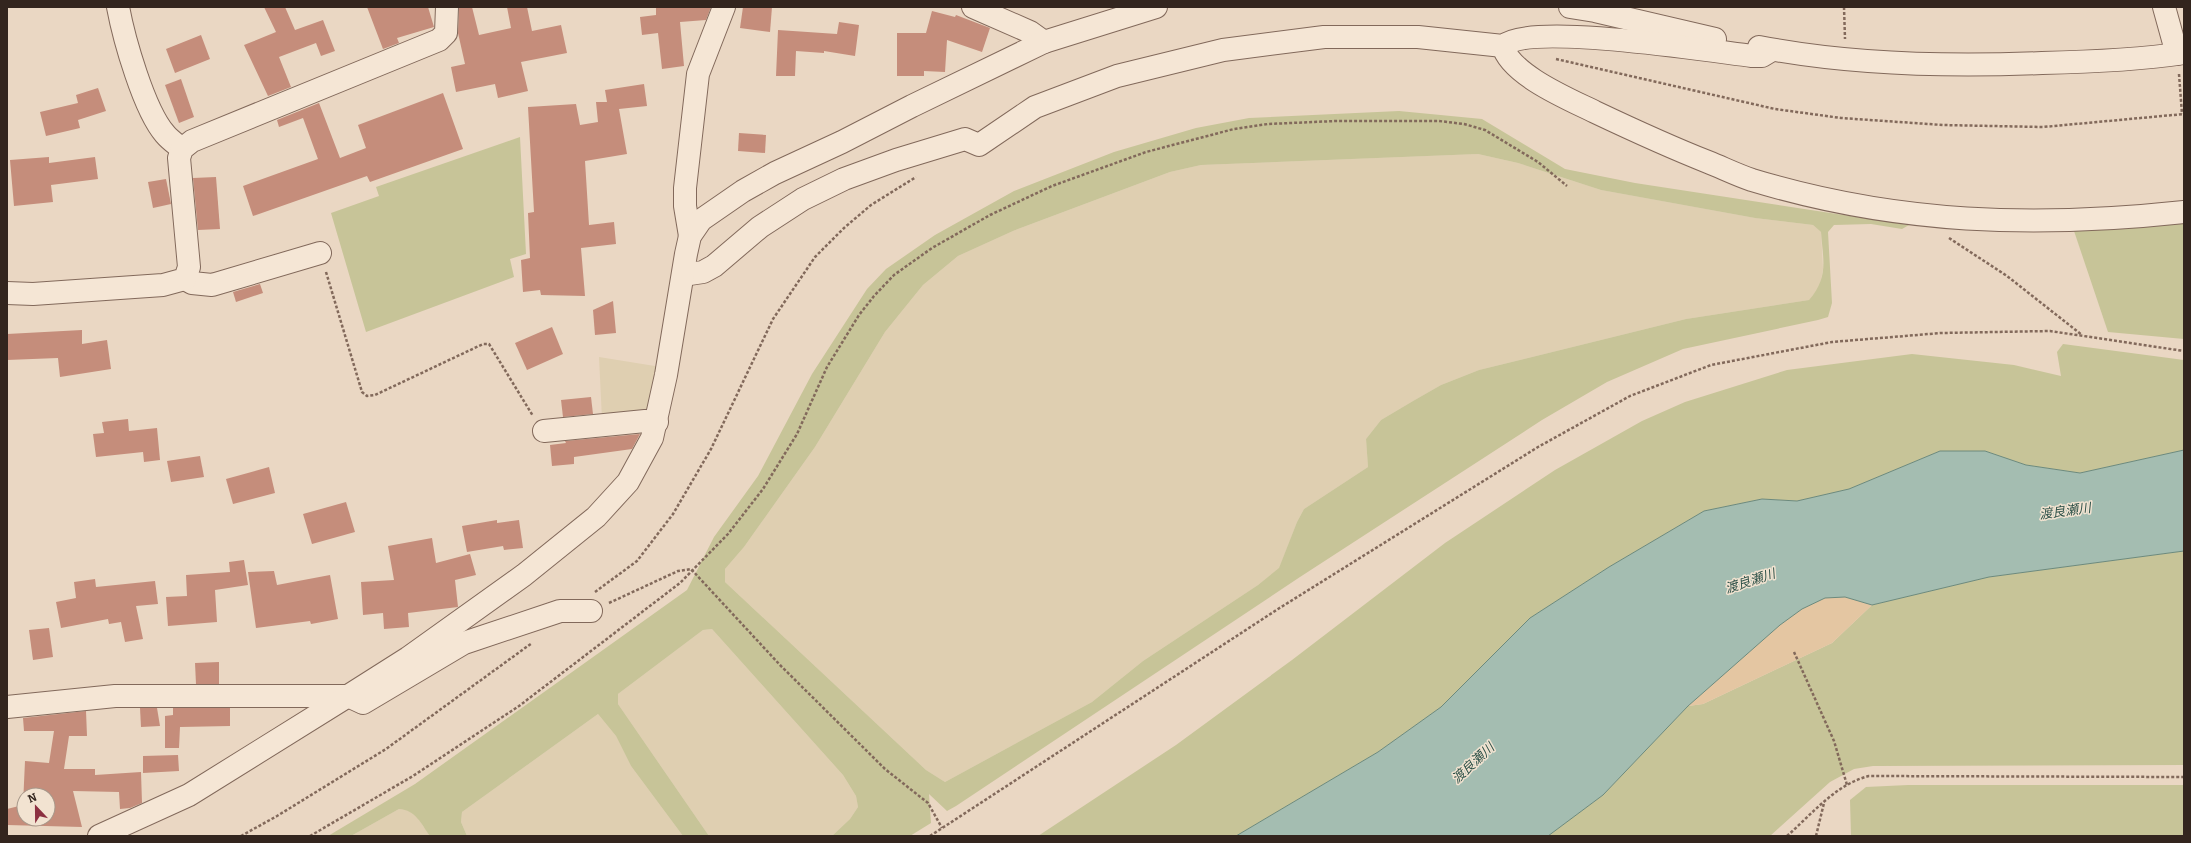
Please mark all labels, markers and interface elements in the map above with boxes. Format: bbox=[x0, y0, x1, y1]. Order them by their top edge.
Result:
water label: 渡良瀬川 bbox=[2038, 500, 2094, 522]
water label: 渡良瀬川 bbox=[1723, 565, 1779, 596]
water label: 渡良瀬川 bbox=[1449, 738, 1499, 786]
north arrow bbox=[16, 787, 56, 827]
text: N bbox=[26, 790, 39, 806]

